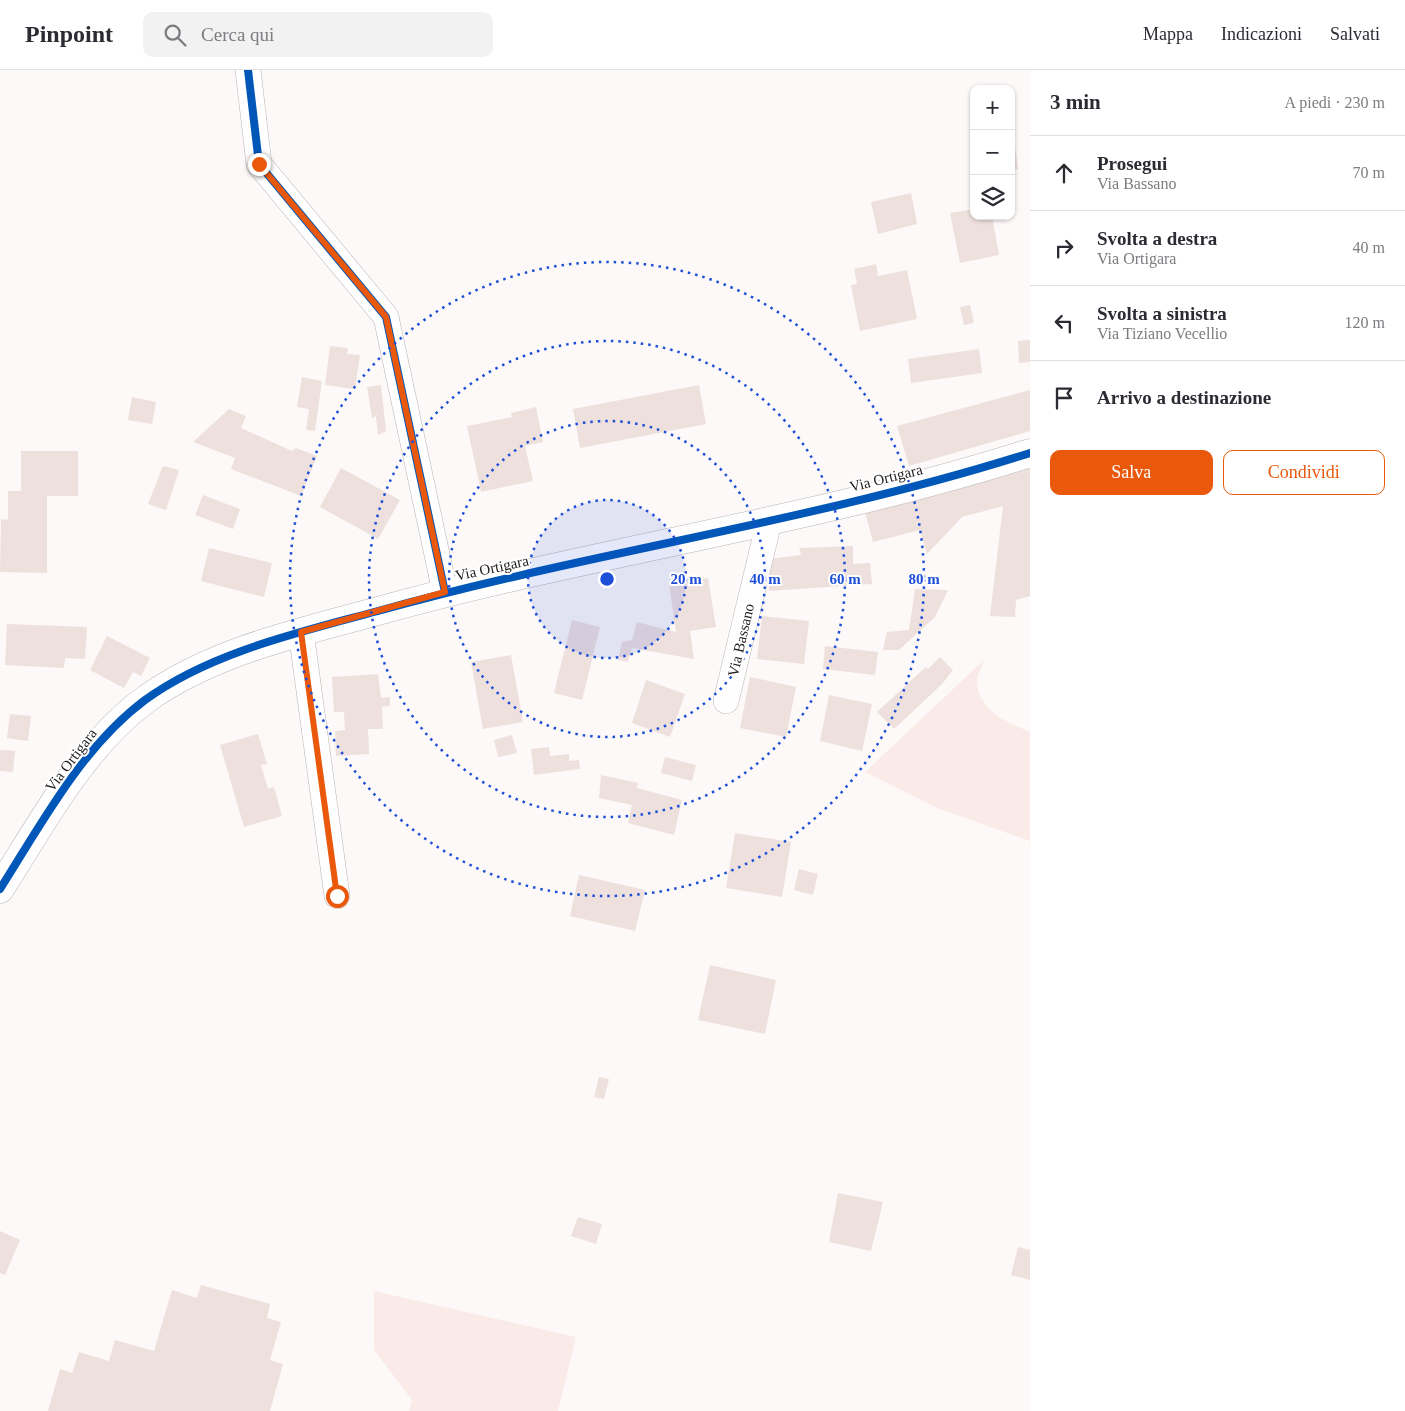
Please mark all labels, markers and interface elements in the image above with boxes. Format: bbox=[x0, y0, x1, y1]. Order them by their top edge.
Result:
search box bbox=[143, 12, 493, 57]
text: Pinpoint bbox=[25, 21, 113, 47]
icon: search bbox=[161, 21, 189, 49]
text: Cerca qui bbox=[201, 24, 274, 45]
text: Mappa bbox=[1143, 24, 1193, 44]
text: Indicazioni bbox=[1221, 24, 1302, 44]
text: Salvati bbox=[1330, 24, 1380, 44]
map controls bbox=[970, 85, 1015, 220]
button: + bbox=[970, 85, 1015, 130]
text: 3 min bbox=[1050, 90, 1101, 114]
text: A piedi · 230 m bbox=[1285, 94, 1385, 111]
button: − bbox=[970, 130, 1015, 175]
route end bbox=[248, 153, 271, 176]
text: Prosegui bbox=[1097, 153, 1167, 174]
icon: ahead bbox=[1050, 159, 1078, 187]
text: 70 m bbox=[1353, 164, 1385, 181]
button: layers bbox=[970, 175, 1015, 220]
text: Via Bassano bbox=[1097, 175, 1176, 192]
text: Svolta a destra bbox=[1097, 228, 1217, 249]
icon: right bbox=[1050, 234, 1078, 262]
text: 40 m bbox=[1353, 239, 1385, 256]
text: Via Ortigara bbox=[1097, 250, 1176, 267]
text: Svolta a sinistra bbox=[1097, 303, 1227, 324]
icon: left bbox=[1050, 309, 1078, 337]
text: 120 m bbox=[1345, 314, 1385, 331]
text: Via Tiziano Vecellio bbox=[1097, 325, 1227, 342]
icon: arrive bbox=[1050, 384, 1078, 412]
text: Arrivo a destinazione bbox=[1097, 387, 1271, 408]
button: Salva bbox=[1050, 450, 1213, 495]
button: Condividi bbox=[1223, 450, 1385, 495]
street label: Via Ortigara bbox=[848, 461, 924, 495]
street label: Via Ortigara bbox=[454, 552, 530, 584]
centre of rings bbox=[598, 570, 616, 588]
text: 20 m bbox=[670, 571, 702, 587]
text: 40 m bbox=[749, 571, 781, 587]
text: 60 m bbox=[829, 571, 861, 587]
text: 80 m bbox=[908, 571, 940, 587]
street label: Via Bassano bbox=[725, 602, 757, 678]
street label: Via Ortigara bbox=[42, 725, 100, 795]
route start bbox=[326, 885, 349, 908]

